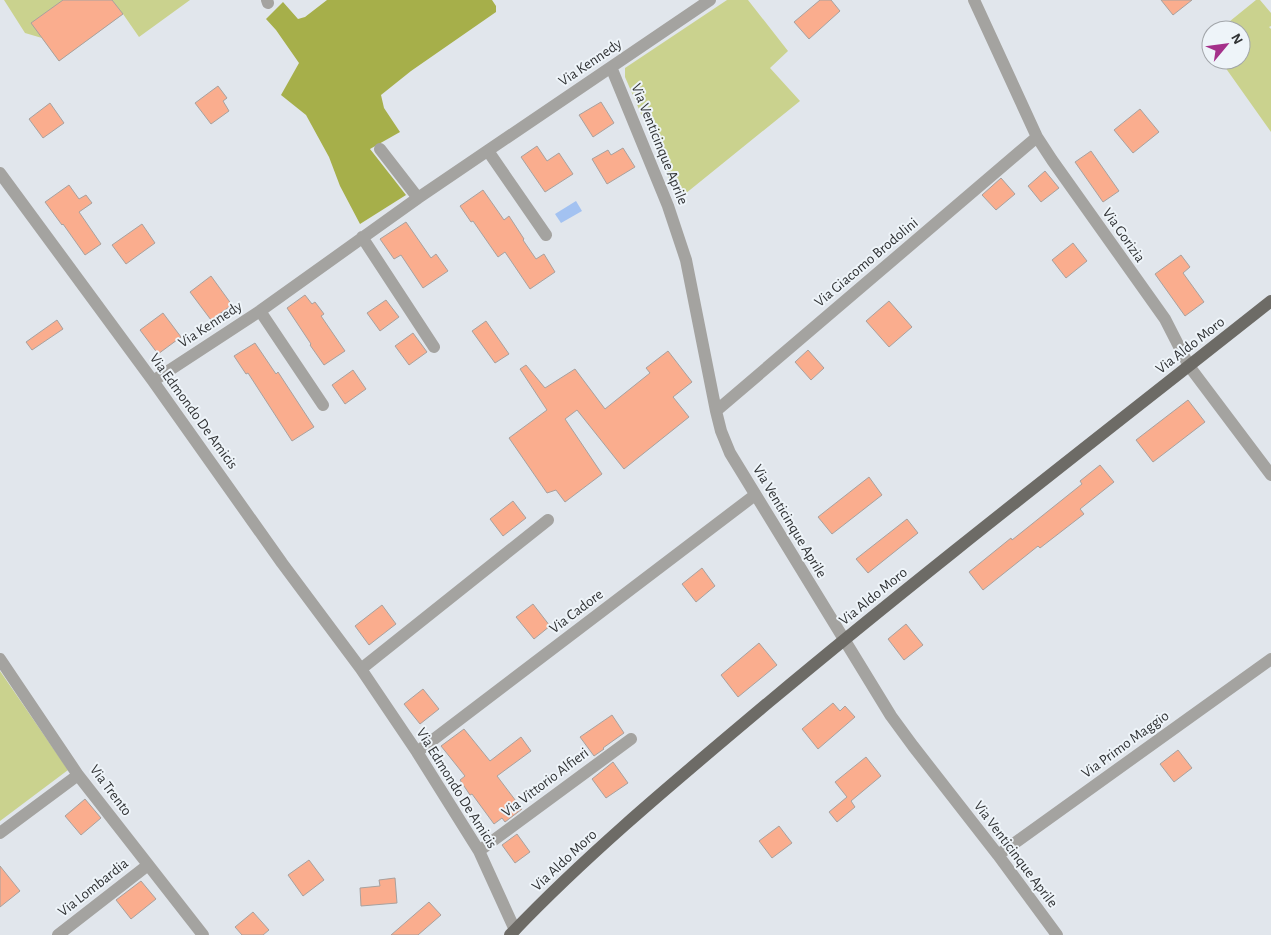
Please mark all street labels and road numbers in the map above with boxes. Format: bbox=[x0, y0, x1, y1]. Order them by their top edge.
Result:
street label: Via Kennedy bbox=[556, 36, 625, 89]
street label: Via Venticinque Aprile bbox=[628, 82, 691, 207]
street label: Via Gorizia bbox=[1099, 205, 1148, 265]
street label: Via Giacomo Brodolini bbox=[812, 215, 921, 310]
street label: Via Kennedy bbox=[176, 298, 245, 351]
street label: Via Aldo Moro bbox=[1153, 314, 1227, 377]
street label: Via Edmondo De Amicis bbox=[147, 351, 240, 472]
street label: Via Venticinque Aprile bbox=[750, 462, 829, 581]
street label: Via Aldo Moro bbox=[837, 565, 910, 628]
street label: Via Cadore bbox=[547, 586, 606, 636]
street label: Via Primo Maggio bbox=[1079, 708, 1172, 781]
street label: Via Edmondo De Amicis bbox=[413, 725, 500, 851]
street label: Via Vittorio Alfieri bbox=[499, 745, 592, 820]
street label: Via Trento bbox=[87, 762, 134, 818]
street label: Via Venticinque Aprile bbox=[971, 798, 1060, 910]
street label: Via Aldo Moro bbox=[529, 827, 600, 894]
street label: Via Lombardia bbox=[55, 855, 131, 919]

